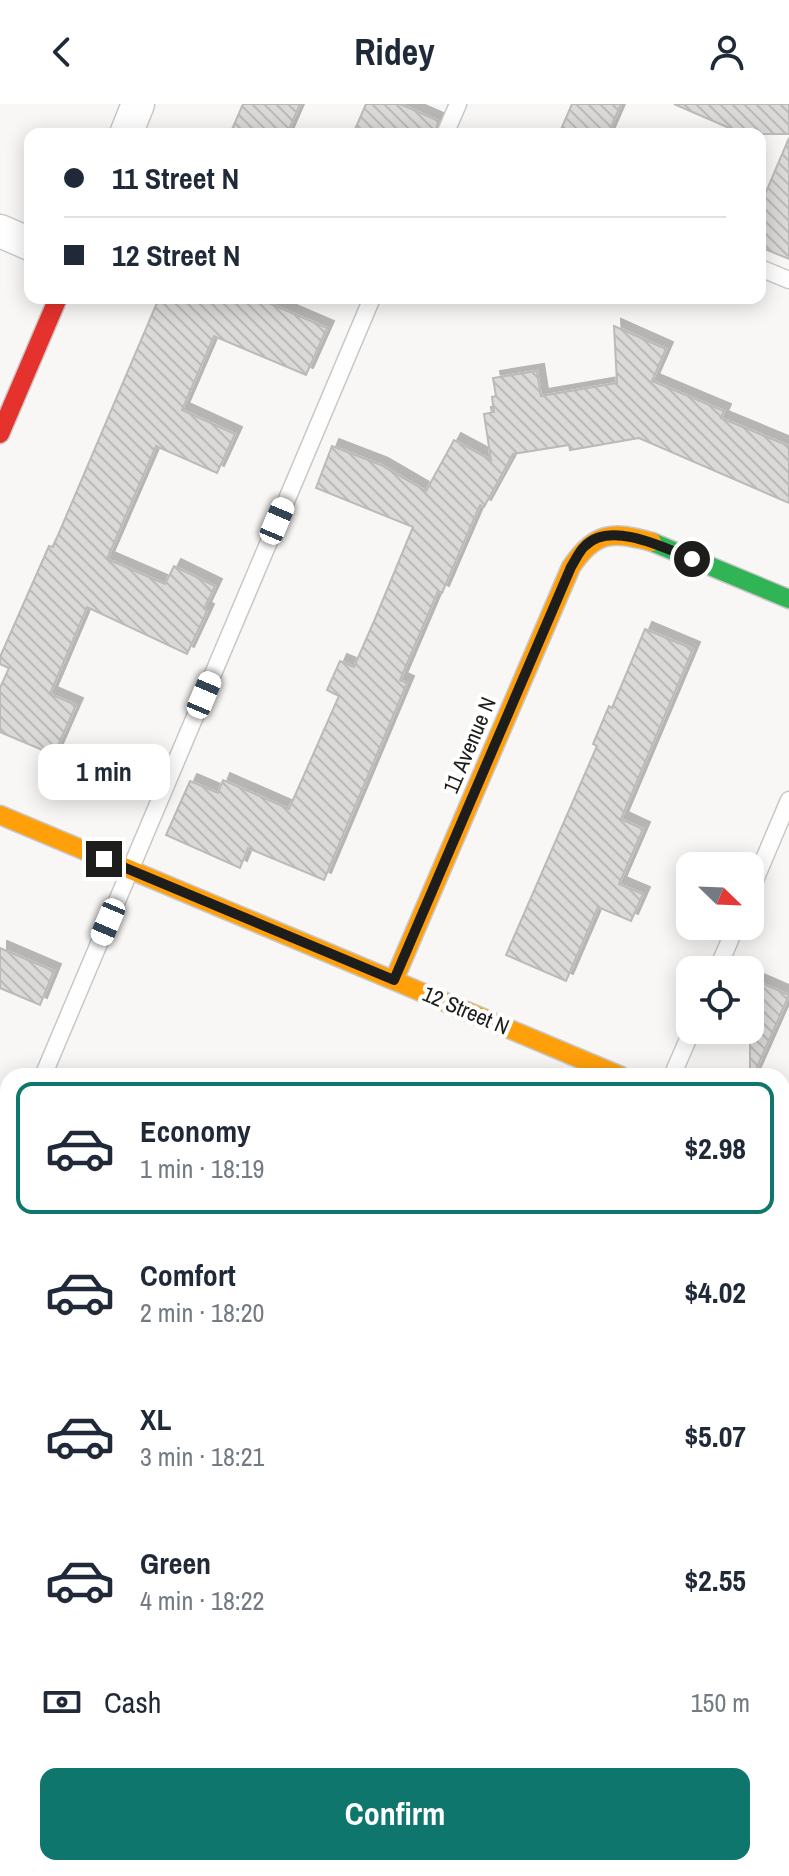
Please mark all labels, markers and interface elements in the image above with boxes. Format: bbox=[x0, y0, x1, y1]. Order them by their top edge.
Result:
text: Ridey bbox=[354, 28, 435, 76]
icon: back bbox=[40, 30, 84, 74]
icon: person bbox=[705, 30, 749, 74]
text: 11 Street N bbox=[112, 158, 239, 198]
text: 12 Street N bbox=[112, 235, 241, 275]
car bbox=[257, 494, 297, 548]
route start bbox=[674, 541, 710, 577]
car bbox=[184, 668, 224, 722]
street label: 11 Avenue N bbox=[435, 692, 503, 798]
callout: 1 min bbox=[38, 743, 170, 799]
text: 1 min bbox=[76, 754, 132, 789]
route end bbox=[86, 841, 122, 877]
north arrow bbox=[676, 852, 764, 940]
map controls bbox=[676, 852, 764, 1044]
car bbox=[88, 895, 128, 949]
button: locate bbox=[676, 956, 764, 1044]
street label: 12 Street N bbox=[418, 978, 514, 1042]
text: Economy bbox=[140, 1111, 251, 1151]
icon: car bbox=[44, 1112, 116, 1184]
text: $2.98 bbox=[684, 1128, 746, 1168]
text: 1 min · 18:19 bbox=[140, 1151, 264, 1186]
text: Comfort bbox=[140, 1255, 236, 1295]
icon: car bbox=[44, 1256, 116, 1328]
text: $4.02 bbox=[684, 1272, 746, 1312]
text: 2 min · 18:20 bbox=[140, 1295, 264, 1330]
text: XL bbox=[140, 1399, 171, 1439]
icon: car bbox=[44, 1400, 116, 1472]
text: $5.07 bbox=[684, 1416, 746, 1456]
text: 3 min · 18:21 bbox=[140, 1439, 264, 1474]
text: Green bbox=[140, 1543, 211, 1583]
icon: car bbox=[44, 1544, 116, 1616]
text: $2.55 bbox=[684, 1560, 746, 1600]
text: 4 min · 18:22 bbox=[140, 1583, 264, 1618]
icon: cash bbox=[40, 1680, 84, 1724]
text: Cash bbox=[104, 1682, 161, 1722]
text: 150 m bbox=[691, 1685, 750, 1720]
button: Confirm bbox=[40, 1768, 750, 1860]

